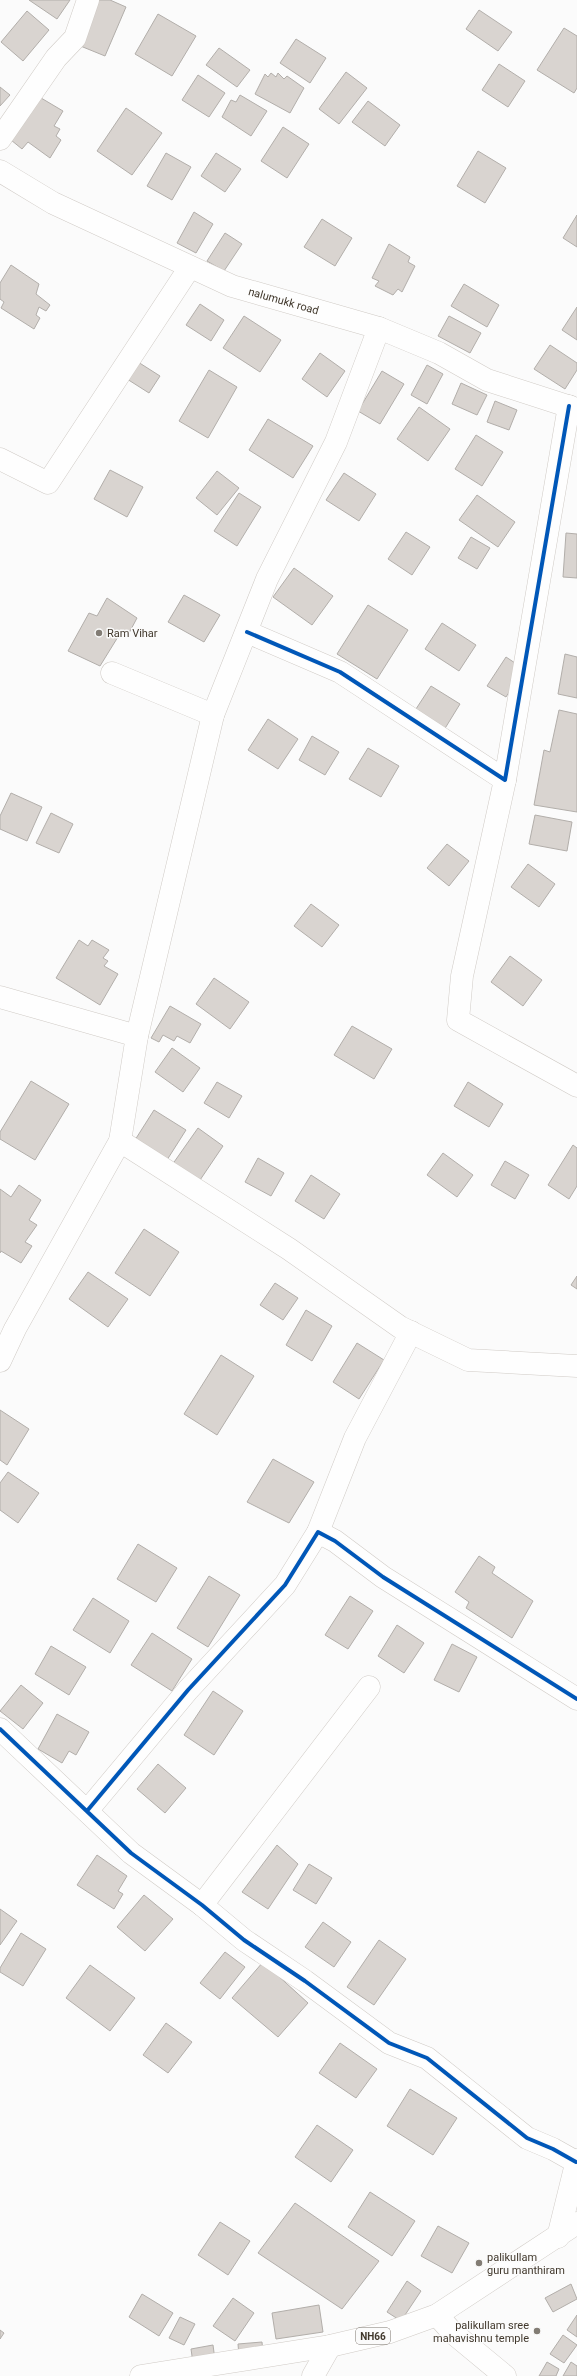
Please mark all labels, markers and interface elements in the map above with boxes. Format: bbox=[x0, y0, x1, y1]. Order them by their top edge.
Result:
street label: nalumukk road bbox=[247, 285, 320, 317]
place label: Ram Vihar bbox=[107, 627, 158, 640]
marker: Ram Vihar bbox=[94, 628, 104, 638]
place label: palikullam guru manthiram bbox=[487, 2251, 565, 2277]
marker: palikullam guru manthiram bbox=[474, 2258, 484, 2268]
place label: palikullam sree mahavishnu temple bbox=[433, 2319, 529, 2345]
marker: palikullam sree mahavishnu temple bbox=[532, 2326, 542, 2336]
road number: NH66 bbox=[356, 2328, 390, 2344]

